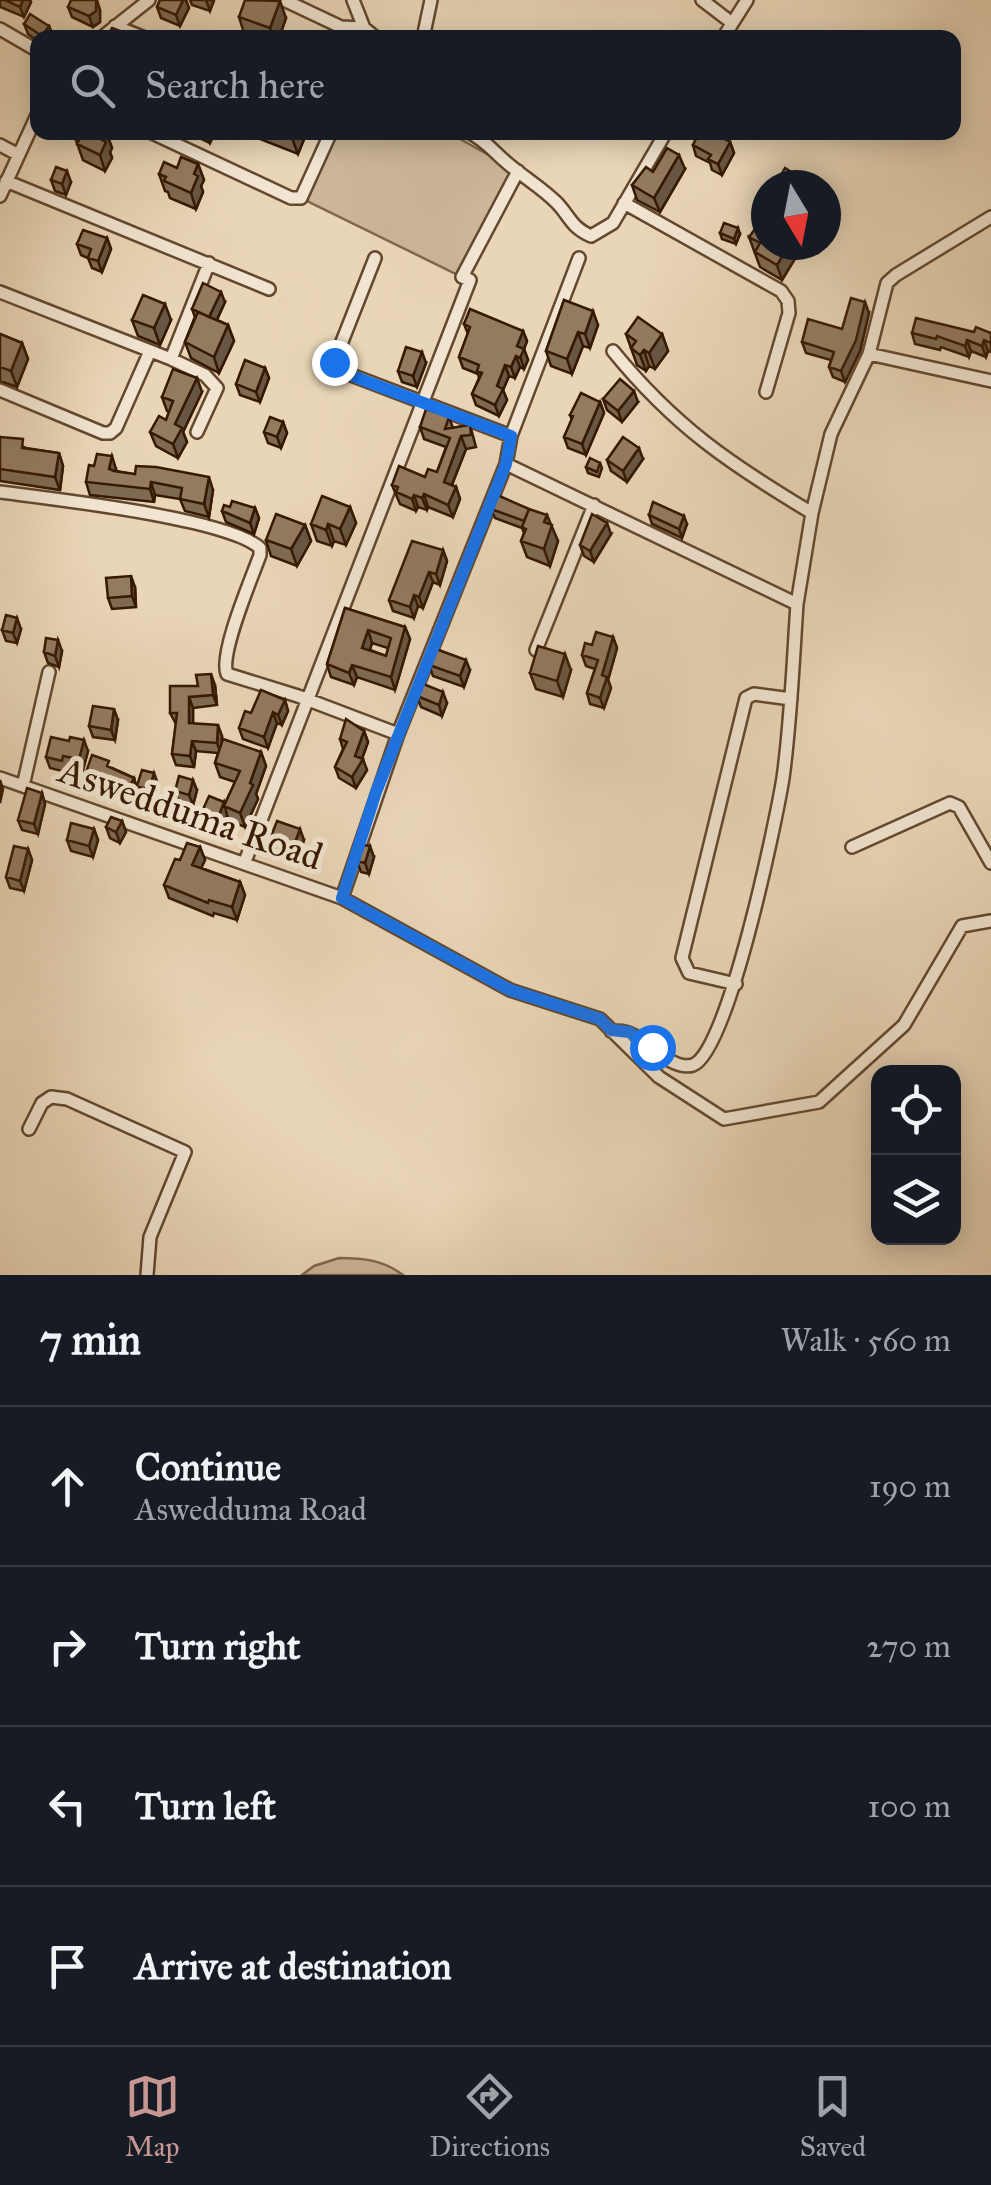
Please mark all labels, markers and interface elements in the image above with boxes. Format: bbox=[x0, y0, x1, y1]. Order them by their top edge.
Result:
search box bbox=[30, 30, 961, 140]
icon: search bbox=[65, 58, 120, 113]
text: Search here bbox=[145, 62, 325, 108]
north arrow bbox=[751, 170, 841, 260]
route end bbox=[312, 340, 358, 386]
street label: Aswedduma Road bbox=[51, 746, 329, 880]
route start bbox=[630, 1025, 676, 1071]
map controls bbox=[871, 1065, 961, 1245]
button: locate bbox=[871, 1065, 961, 1155]
button: layers bbox=[871, 1155, 961, 1245]
text: 7 min bbox=[40, 1314, 141, 1366]
text: Walk · 560 m bbox=[781, 1321, 951, 1360]
text: Continue bbox=[135, 1444, 281, 1490]
icon: ahead bbox=[40, 1459, 95, 1514]
text: 190 m bbox=[869, 1467, 951, 1506]
text: Aswedduma Road bbox=[135, 1490, 367, 1529]
icon: right bbox=[40, 1619, 95, 1674]
text: Turn right bbox=[135, 1623, 301, 1669]
text: 270 m bbox=[867, 1627, 951, 1666]
icon: left bbox=[40, 1779, 95, 1834]
text: Turn left bbox=[135, 1783, 276, 1829]
text: 100 m bbox=[867, 1787, 951, 1826]
icon: arrive bbox=[40, 1939, 95, 1994]
text: Arrive at destination bbox=[135, 1943, 452, 1989]
tab: Map bbox=[125, 2069, 180, 2164]
tab: Directions bbox=[429, 2069, 550, 2164]
tab: Saved bbox=[800, 2069, 866, 2164]

